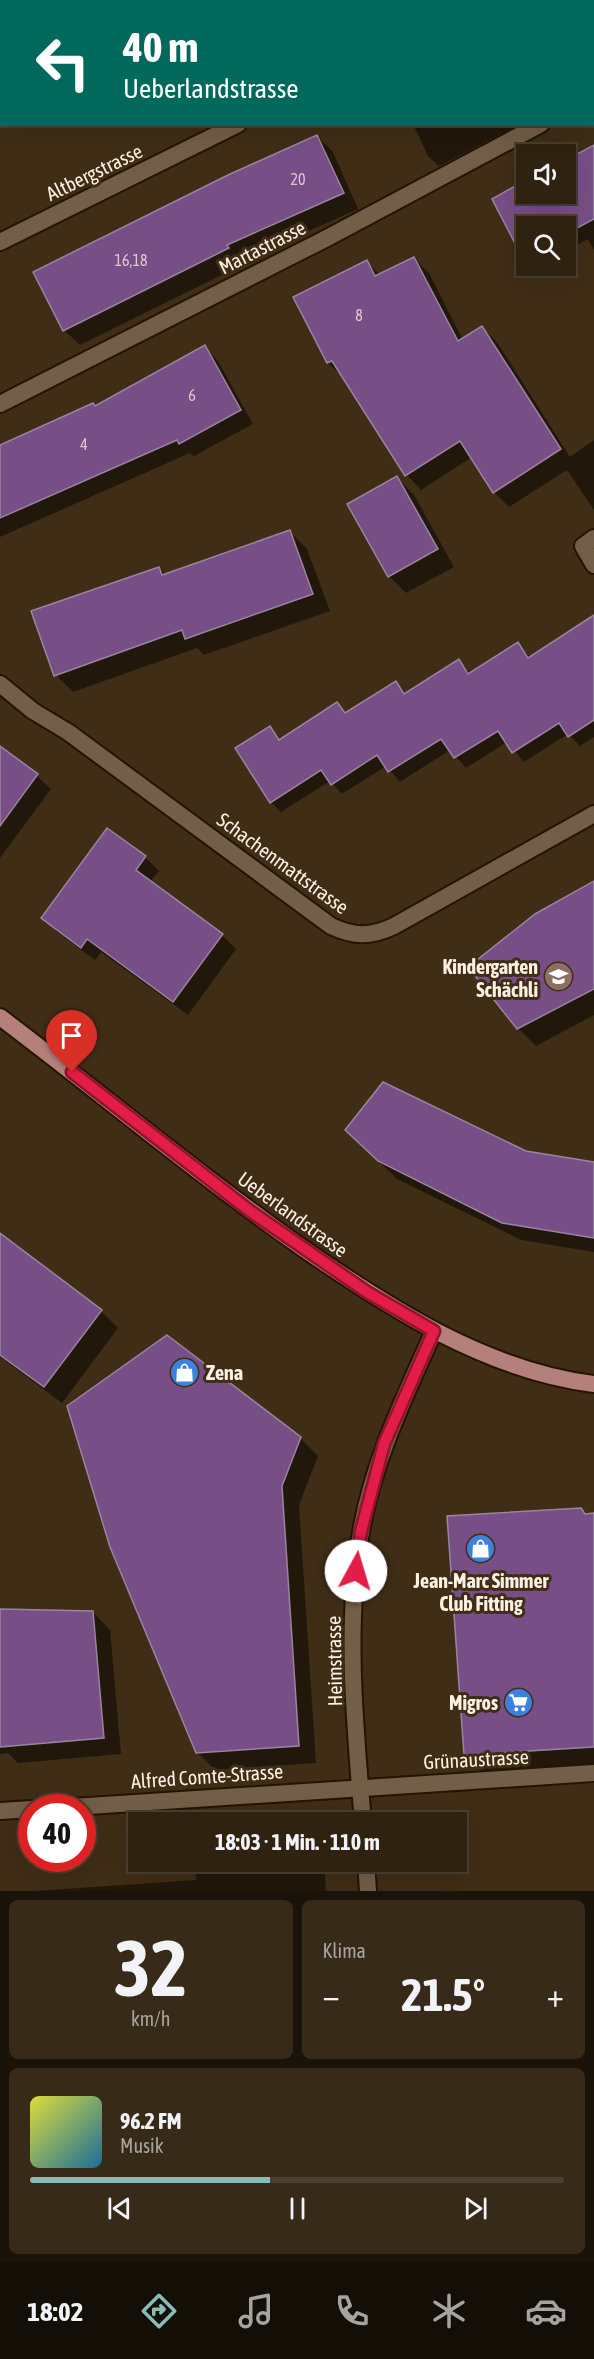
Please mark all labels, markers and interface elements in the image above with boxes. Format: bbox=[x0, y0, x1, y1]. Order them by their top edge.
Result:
text: 40 m bbox=[123, 23, 198, 71]
icon: left bbox=[24, 24, 102, 102]
text: Ueberlandstrasse bbox=[123, 73, 298, 104]
street label: Altbergstrasse bbox=[42, 139, 146, 205]
map controls bbox=[516, 144, 576, 276]
button: sound bbox=[516, 144, 576, 204]
house number: 20 bbox=[290, 170, 306, 188]
street label: Martastrasse bbox=[215, 215, 309, 279]
button: search bbox=[516, 216, 576, 276]
house number: 16,18 bbox=[115, 251, 147, 269]
house number: 8 bbox=[355, 306, 363, 324]
house number: 6 bbox=[188, 386, 196, 404]
house number: 4 bbox=[80, 435, 88, 453]
street label: Schachenmattstrasse bbox=[213, 808, 353, 918]
place label: Kindergarten Schächli bbox=[443, 955, 538, 1001]
school or university icon: Kindergarten Schächli bbox=[543, 961, 575, 993]
pin bbox=[46, 1010, 97, 1072]
icon: arrive bbox=[55, 1019, 88, 1052]
street label: Ueberlandstrasse bbox=[234, 1167, 352, 1261]
shop icon: Zena bbox=[169, 1356, 201, 1388]
place label: Zena bbox=[206, 1361, 243, 1384]
shop icon: Jean-Marc Simmer Club Fitting bbox=[465, 1533, 497, 1565]
position arrow bbox=[324, 1539, 388, 1603]
place label: Jean-Marc Simmer Club Fitting bbox=[413, 1569, 550, 1615]
street label: Heimstrasse bbox=[322, 1616, 346, 1706]
supermarket icon: Migros bbox=[503, 1686, 535, 1718]
place label: Migros bbox=[449, 1691, 498, 1714]
street label: Grünaustrasse bbox=[423, 1745, 529, 1773]
street label: Alfred Comte-Strasse bbox=[130, 1759, 284, 1793]
speed limit sign: 40 bbox=[18, 1794, 96, 1872]
text: 18:03 · 1 Min. · 110 m bbox=[215, 1829, 380, 1855]
text: 32 bbox=[114, 1923, 187, 2013]
text: Klima bbox=[323, 1939, 366, 1962]
text: 21.5° bbox=[401, 1969, 485, 2021]
text: − bbox=[323, 1976, 340, 2014]
text: + bbox=[547, 1976, 564, 2014]
text: km/h bbox=[131, 2007, 171, 2030]
text: 96.2 FM bbox=[120, 2108, 182, 2134]
text: Musik bbox=[120, 2134, 164, 2157]
icon: previous bbox=[103, 2192, 136, 2225]
icon: pause bbox=[281, 2192, 314, 2225]
icon: next bbox=[459, 2192, 492, 2225]
icon: directions bbox=[138, 2290, 180, 2332]
icon: music bbox=[235, 2290, 277, 2332]
icon: phone bbox=[331, 2290, 373, 2332]
icon: climate bbox=[428, 2290, 470, 2332]
icon: car bbox=[525, 2290, 567, 2332]
text: 18:02 bbox=[27, 2296, 83, 2327]

